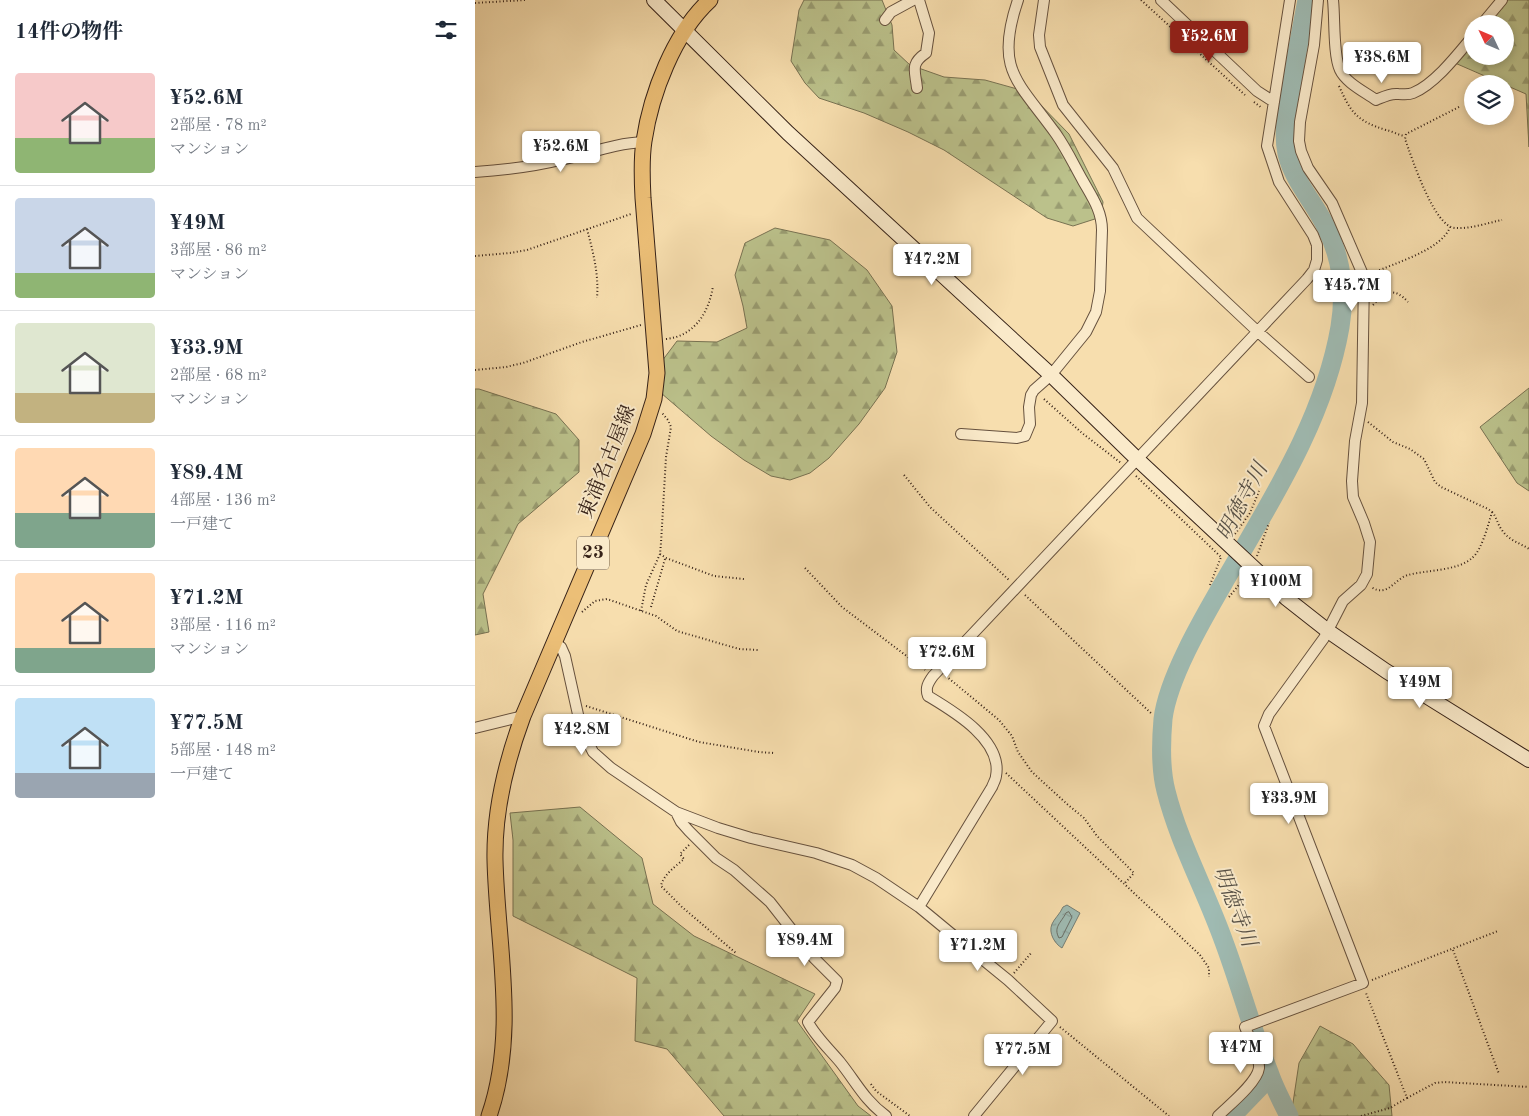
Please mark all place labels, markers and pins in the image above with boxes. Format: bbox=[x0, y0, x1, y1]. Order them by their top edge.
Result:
pin: ¥52.6M bbox=[1168, 20, 1250, 63]
pin: ¥38.6M bbox=[1341, 42, 1423, 84]
pin: ¥52.6M bbox=[520, 130, 602, 173]
pin: ¥47.2M bbox=[891, 244, 973, 286]
pin: ¥45.7M bbox=[1311, 270, 1393, 312]
pin: ¥100M bbox=[1241, 566, 1311, 608]
pin: ¥72.6M bbox=[906, 636, 988, 679]
pin: ¥49M bbox=[1390, 666, 1450, 709]
pin: ¥42.8M bbox=[541, 714, 623, 756]
pin: ¥33.9M bbox=[1248, 782, 1330, 825]
pin: ¥89.4M bbox=[764, 924, 846, 967]
pin: ¥71.2M bbox=[937, 930, 1019, 972]
pin: ¥47M bbox=[1211, 1032, 1271, 1074]
pin: ¥77.5M bbox=[982, 1034, 1064, 1076]

